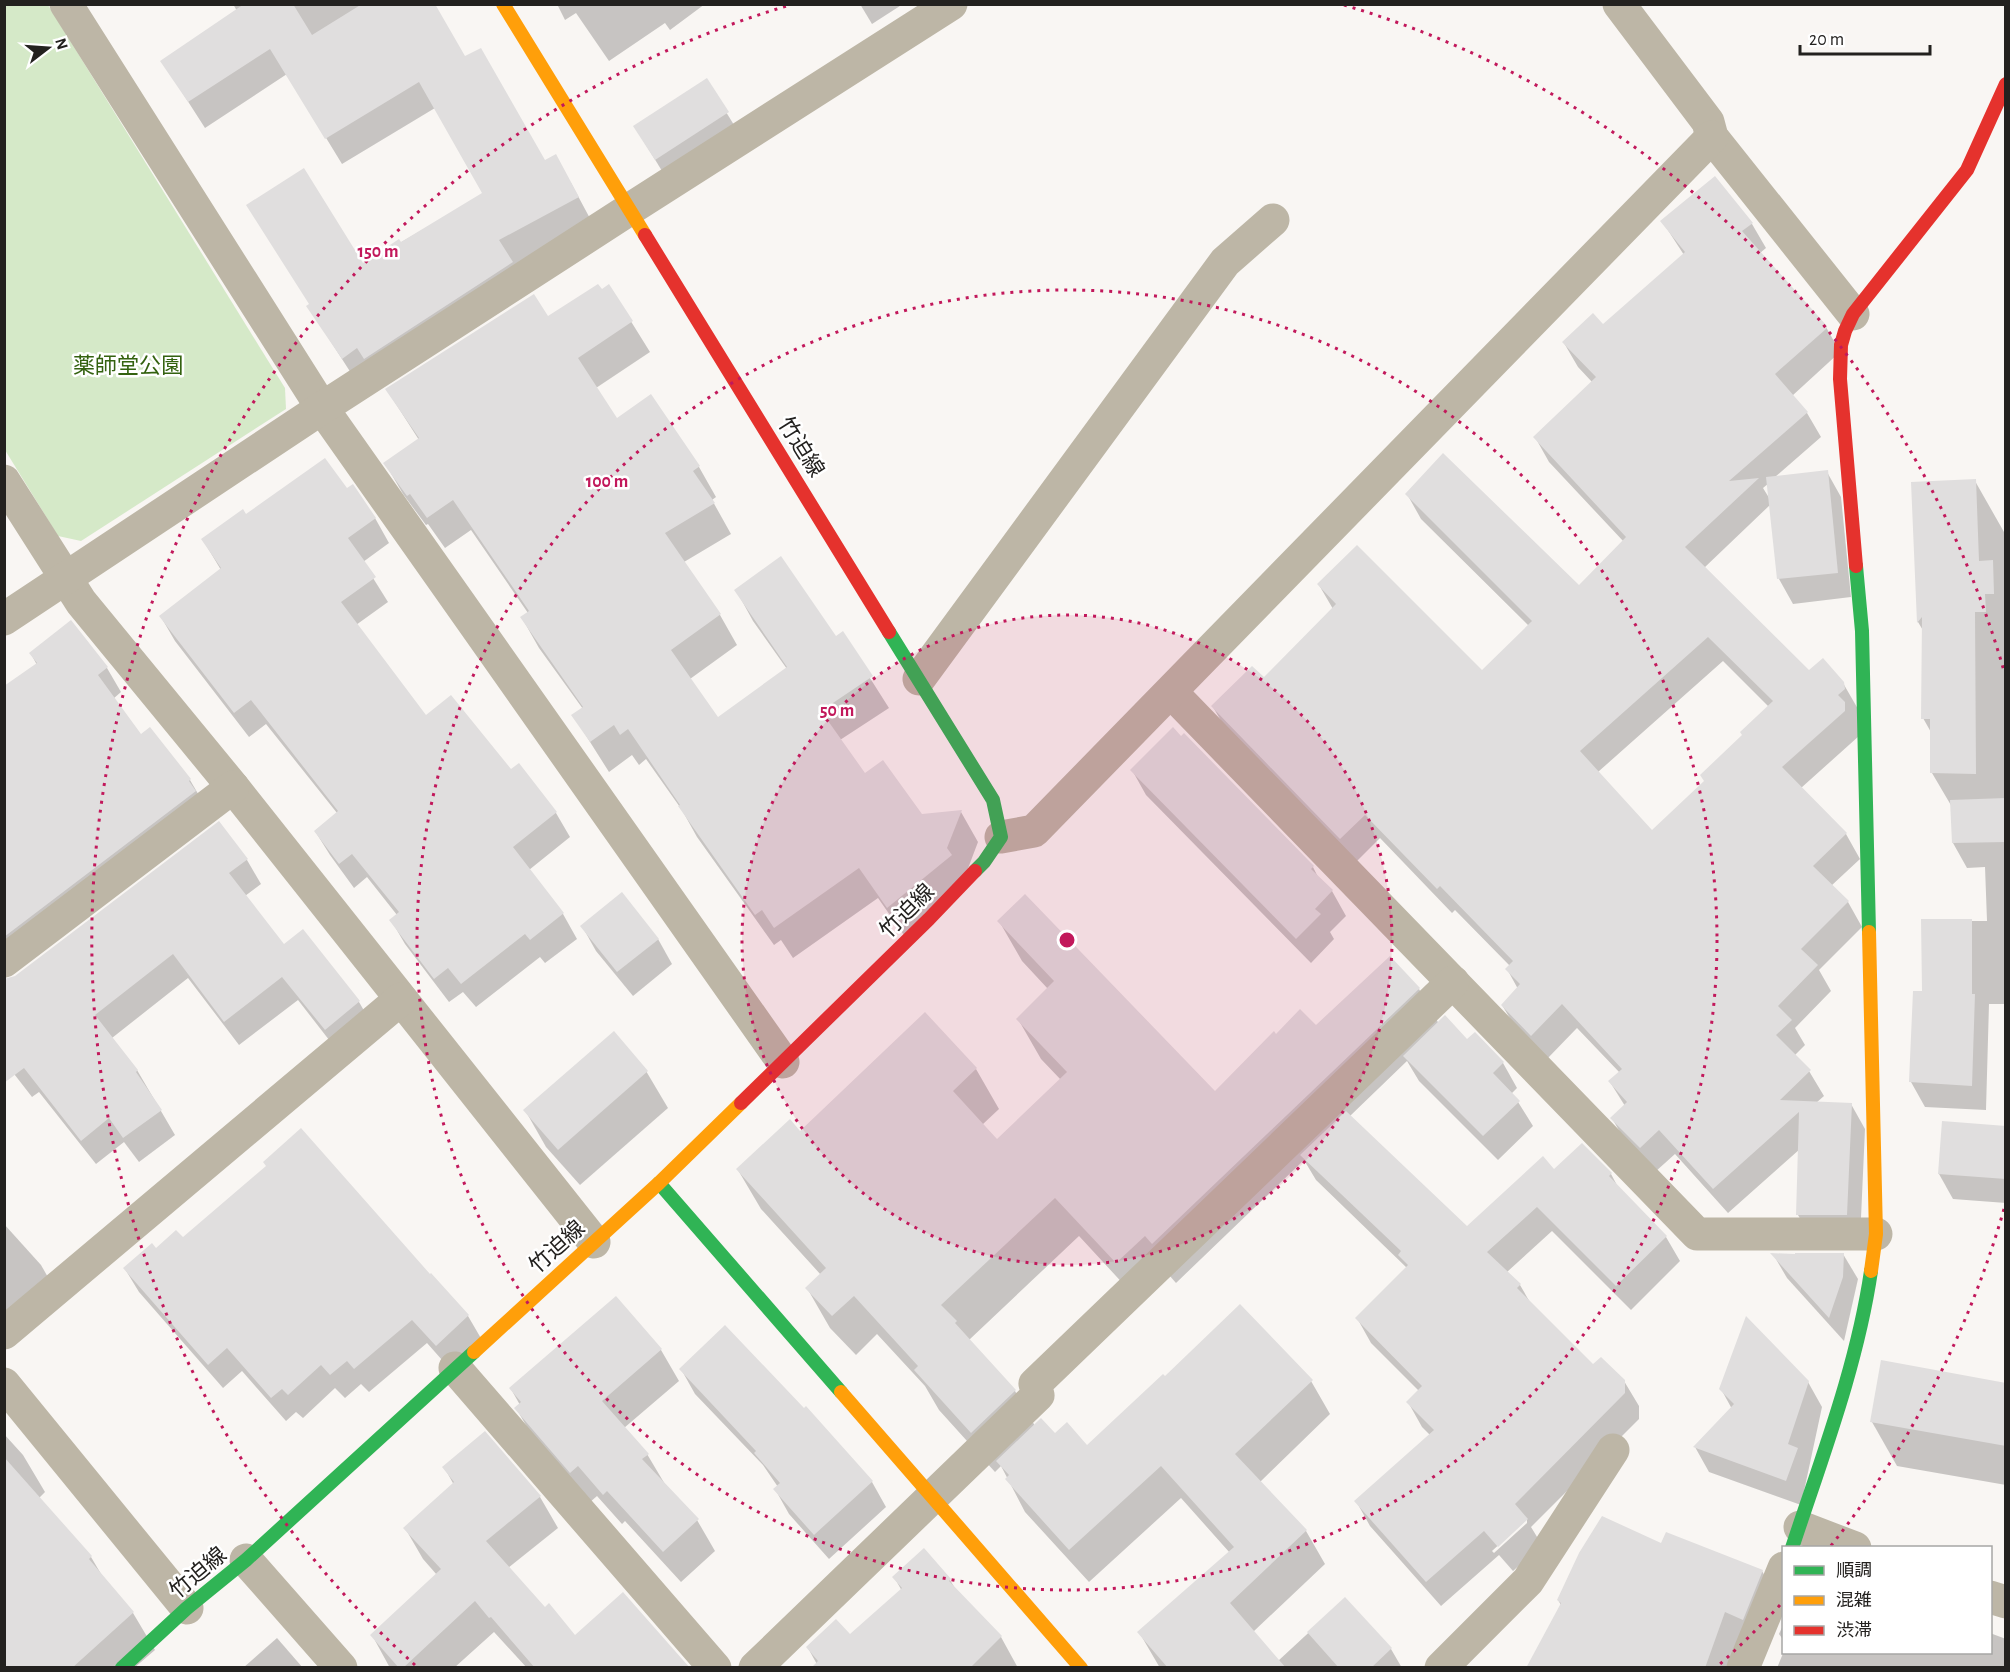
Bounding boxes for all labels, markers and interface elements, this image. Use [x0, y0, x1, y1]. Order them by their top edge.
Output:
north arrow [18, 18, 78, 78]
scale bar [1800, 18, 1930, 56]
text: 20 m [1809, 31, 1844, 49]
text: N [52, 36, 71, 52]
text: 150 m [358, 243, 398, 261]
park label: 薬師堂公園 [73, 354, 183, 377]
street label: 竹迫線 [774, 413, 829, 481]
text: 100 m [586, 473, 628, 491]
text: 50 m [820, 702, 854, 720]
street label: 竹迫線 [875, 879, 938, 942]
centre of rings [1057, 930, 1077, 950]
street label: 竹迫線 [524, 1216, 589, 1277]
street label: 竹迫線 [165, 1543, 230, 1603]
legend [1782, 1546, 1992, 1654]
text: 順調 [1836, 1562, 1872, 1580]
text: 混雑 [1836, 1590, 1872, 1610]
text: 渋滞 [1836, 1621, 1872, 1640]

